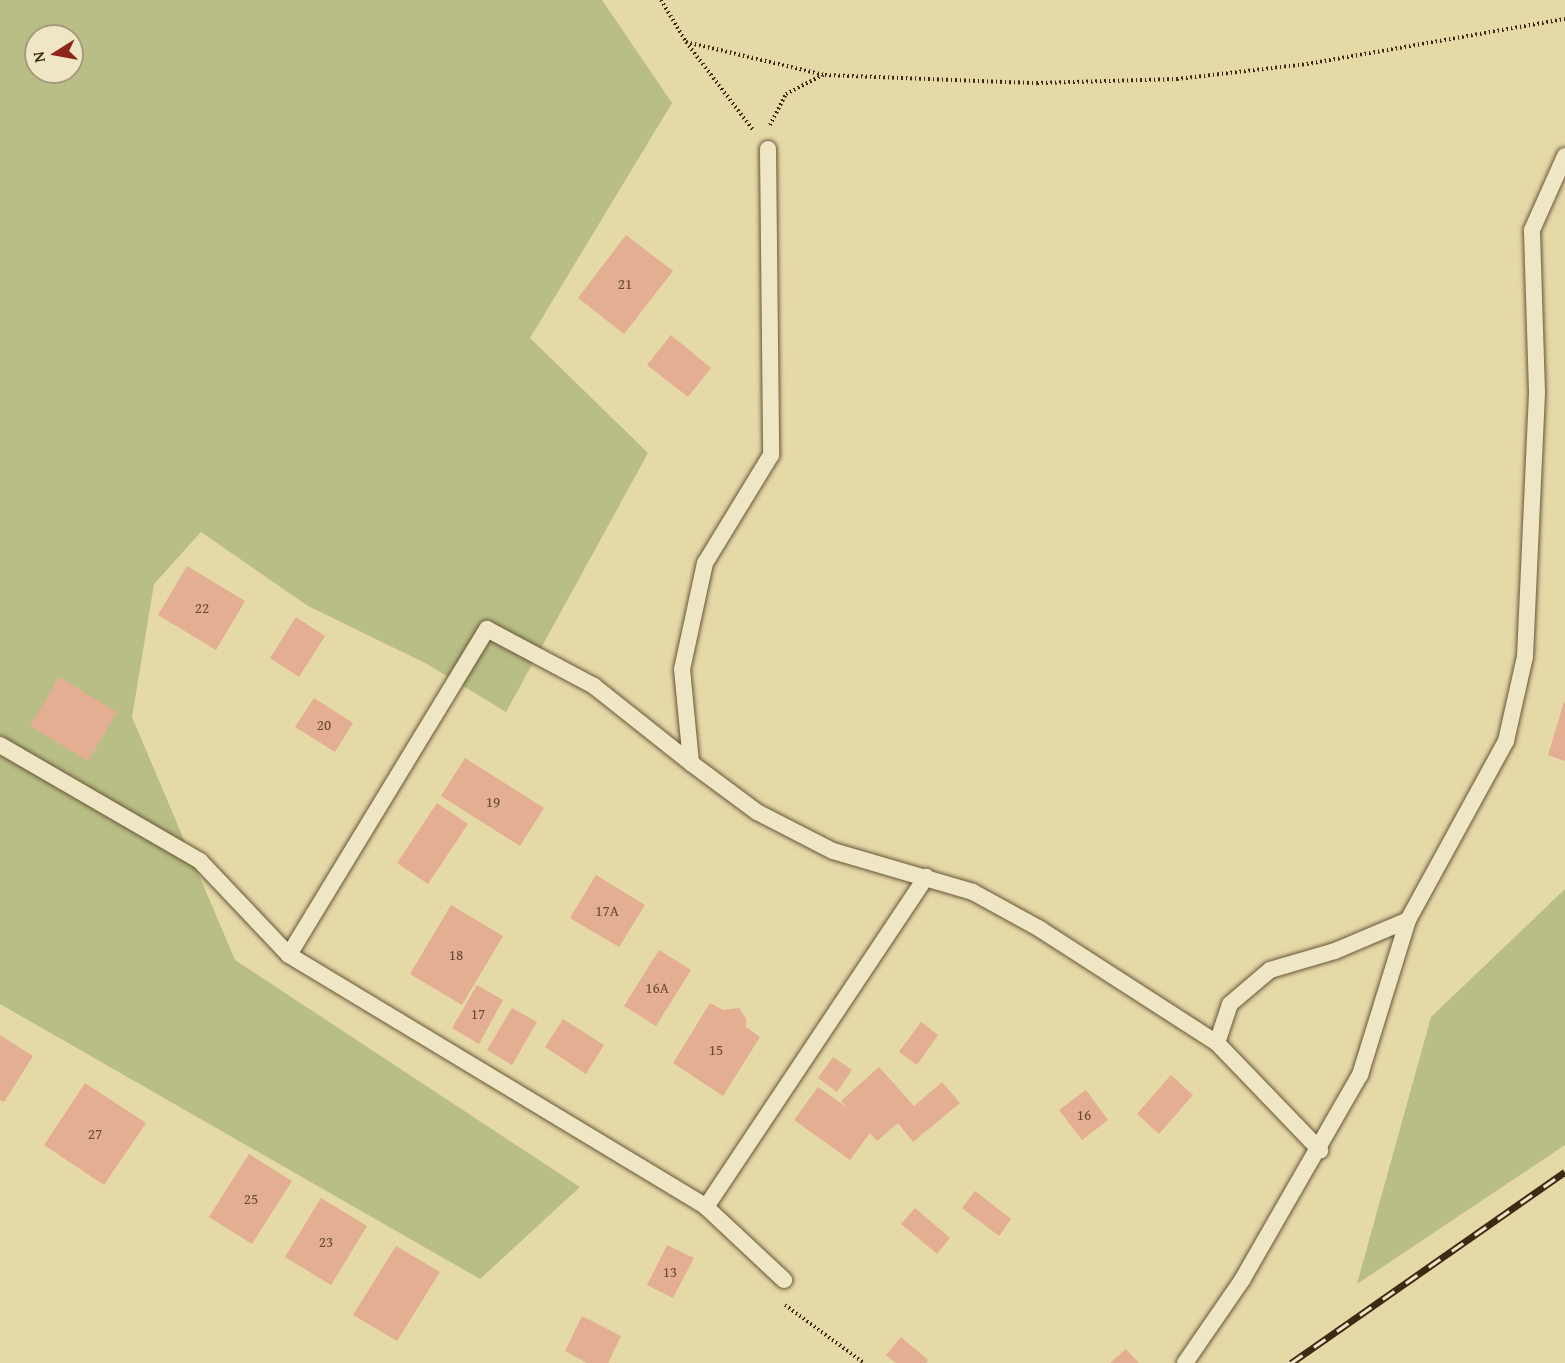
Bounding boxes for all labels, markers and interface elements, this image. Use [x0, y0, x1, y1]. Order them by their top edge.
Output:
north arrow [24, 24, 84, 84]
text: N [25, 50, 51, 65]
house number: 21 [618, 275, 632, 293]
house number: 22 [195, 599, 209, 617]
house number: 20 [317, 716, 331, 734]
house number: 19 [486, 793, 500, 811]
house number: 17A [595, 902, 619, 920]
house number: 18 [449, 946, 463, 964]
house number: 16А [645, 979, 669, 997]
house number: 17 [471, 1005, 485, 1023]
house number: 15 [709, 1041, 723, 1059]
house number: 16 [1077, 1106, 1091, 1124]
house number: 27 [88, 1125, 102, 1143]
house number: 25 [244, 1190, 258, 1208]
house number: 23 [319, 1233, 333, 1251]
house number: 13 [663, 1263, 677, 1281]

